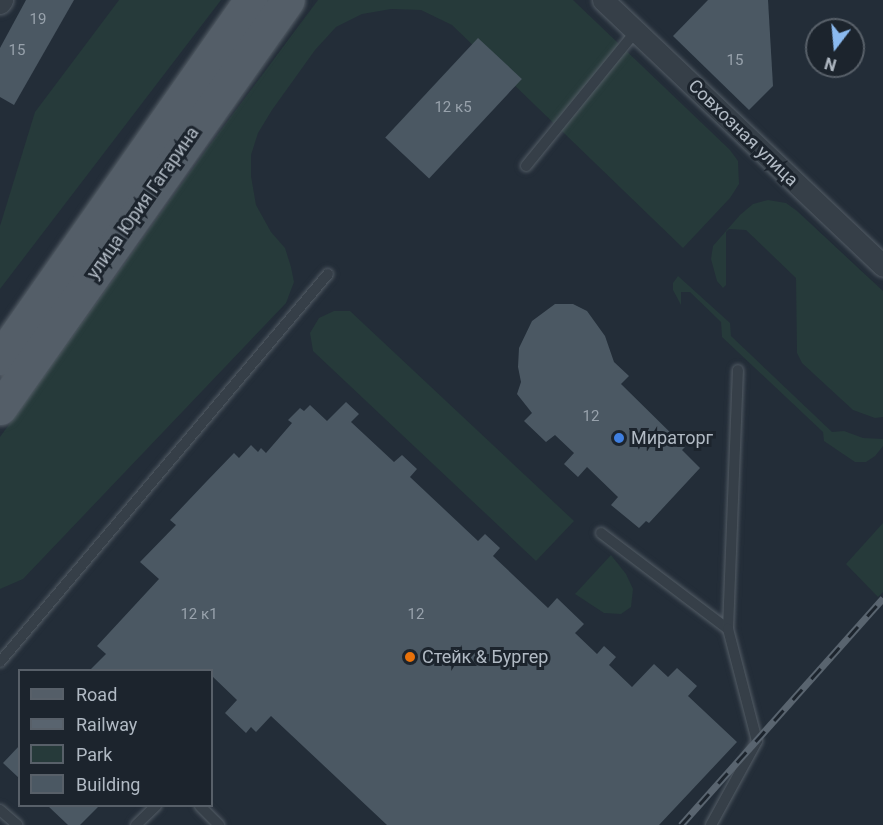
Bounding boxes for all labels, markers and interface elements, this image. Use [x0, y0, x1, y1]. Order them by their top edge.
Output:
house number: 19 [30, 11, 46, 29]
north arrow [805, 18, 865, 78]
house number: 15 [9, 42, 25, 60]
house number: 15 [727, 52, 743, 70]
text: N [822, 53, 839, 75]
street label: Совхозная улица [684, 75, 802, 191]
house number: 12 к5 [434, 99, 472, 117]
street label: улица Юрия Гагарина [82, 123, 204, 283]
house number: 12 [583, 408, 599, 426]
place label: Мираторг [631, 427, 713, 449]
marker: Мираторг [612, 431, 626, 445]
house number: 12 к1 [180, 606, 218, 624]
house number: 12 [408, 606, 424, 624]
place label: Стейк & Бургер [422, 646, 548, 668]
marker: Стейк & Бургер [403, 650, 417, 664]
legend [18, 669, 213, 807]
text: Road [76, 684, 117, 705]
text: Railway [76, 714, 137, 735]
text: Park [76, 744, 112, 765]
text: Building [76, 774, 140, 795]

